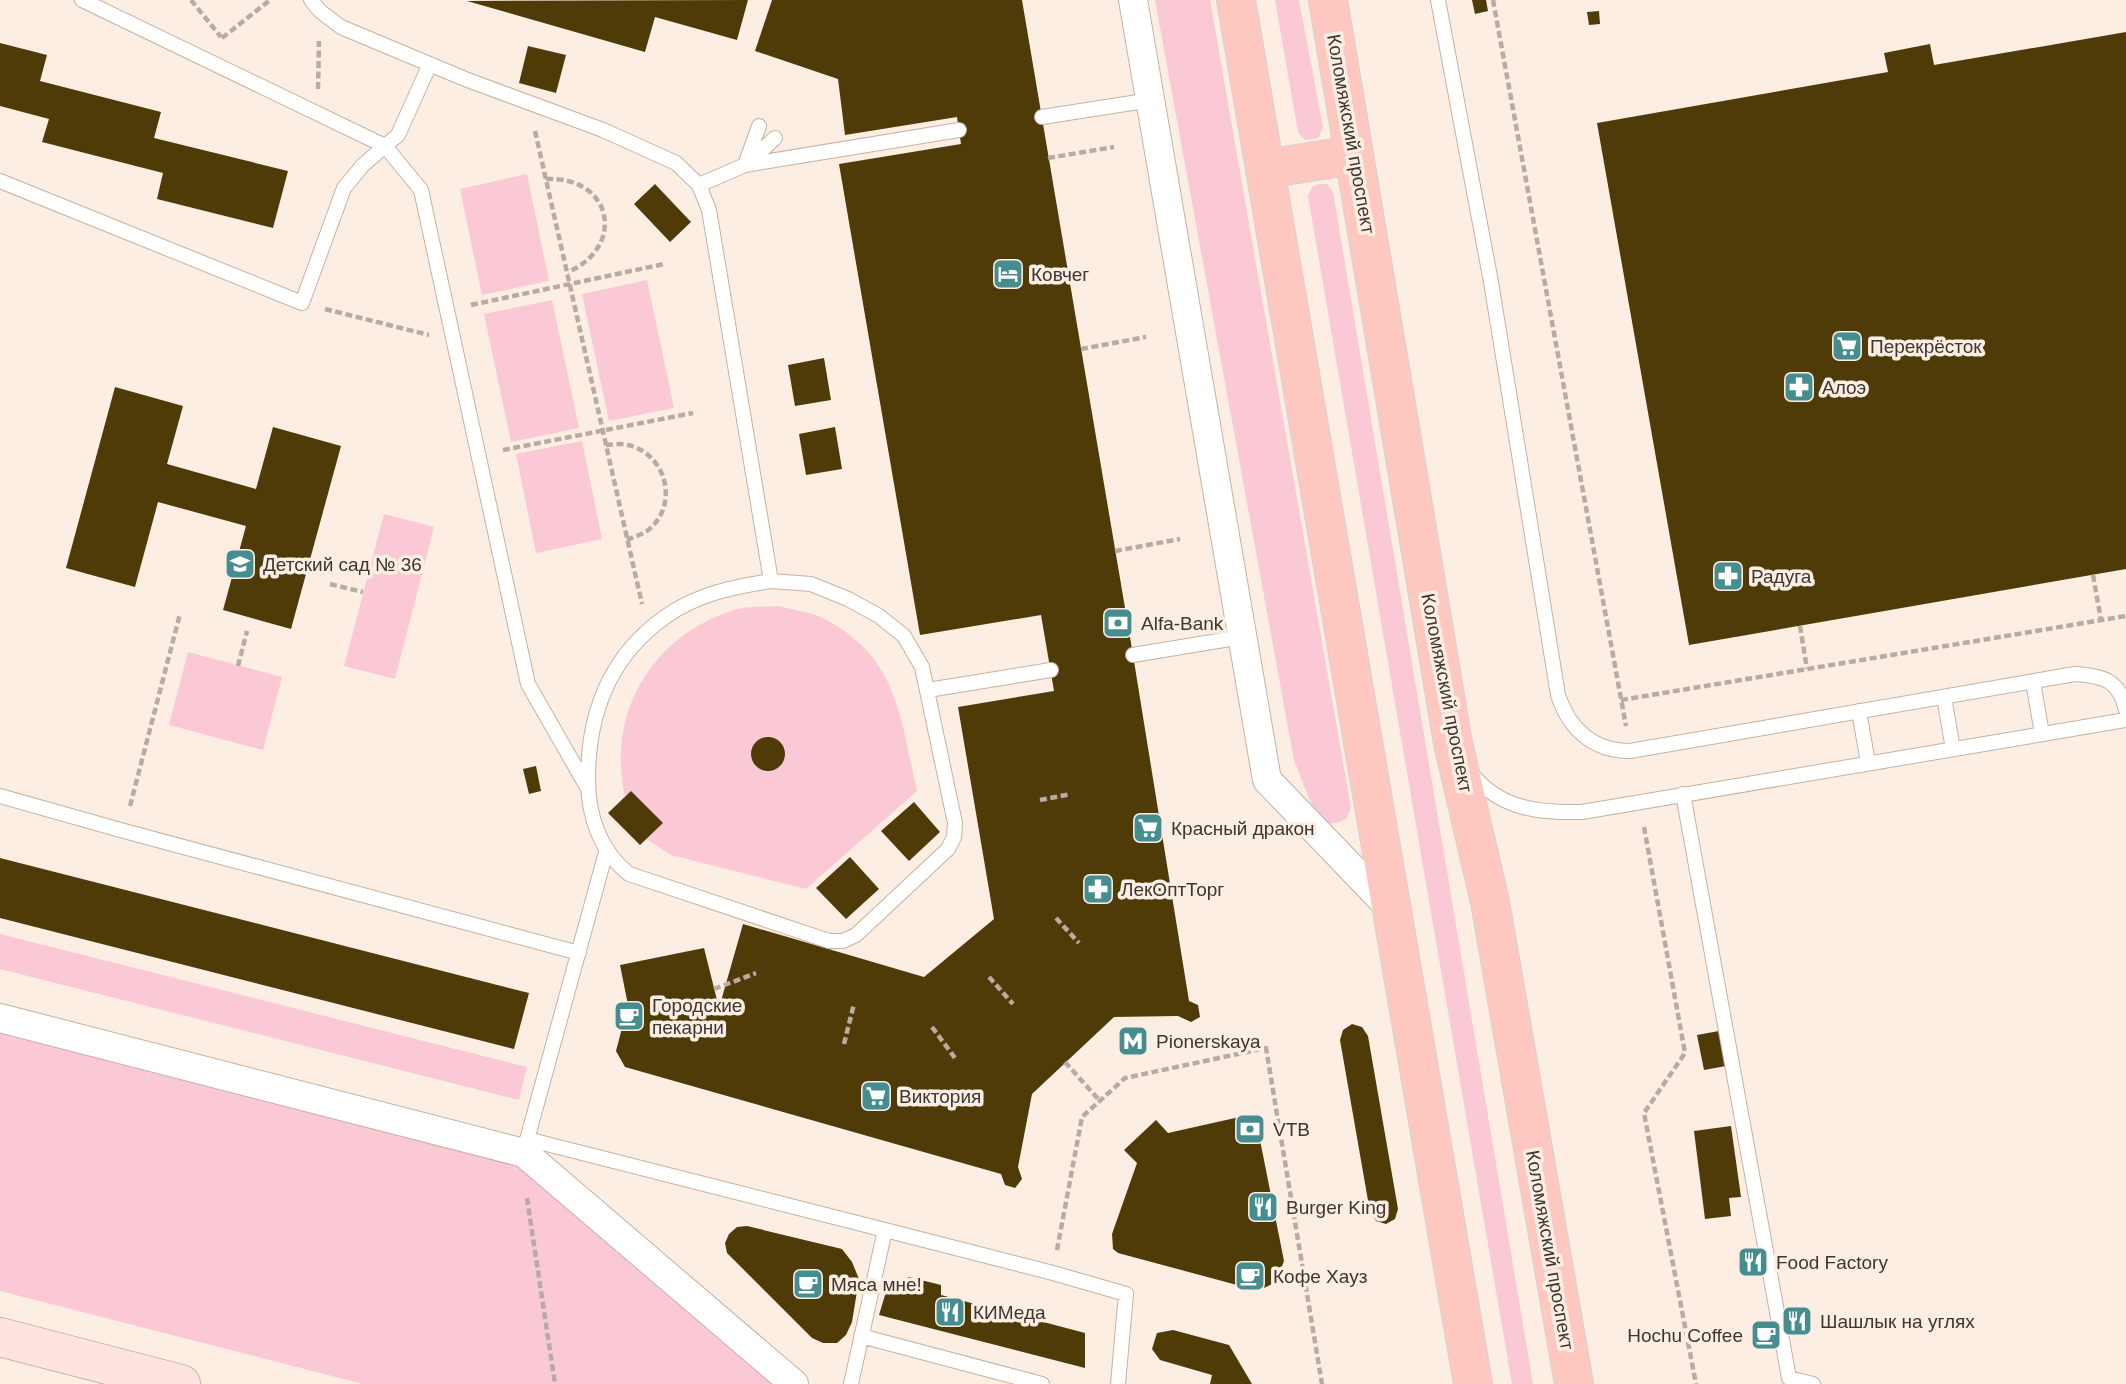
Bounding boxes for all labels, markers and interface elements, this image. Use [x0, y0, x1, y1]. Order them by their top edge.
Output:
street label: Коломяжский проспект [1323, 32, 1379, 236]
hotel icon: Ковчег [991, 257, 1025, 291]
place label: Ковчег [1031, 264, 1089, 285]
supermarket icon: Перекрёсток [1830, 329, 1864, 363]
place label: Перекрёсток [1870, 336, 1982, 357]
pharmacy icon: Алоэ [1782, 370, 1816, 404]
place label: Алоэ [1822, 377, 1866, 398]
school or university icon: Детский сад № 36 [223, 547, 257, 581]
place label: Детский сад № 36 [263, 554, 422, 575]
pharmacy icon: Радуга [1711, 559, 1745, 593]
place label: Радуга [1751, 566, 1812, 587]
street label: Коломяжский проспект [1417, 592, 1477, 795]
bank icon: Alfa-Bank [1101, 606, 1135, 640]
place label: Alfa-Bank [1141, 613, 1224, 634]
supermarket icon: Красный дракон [1131, 811, 1165, 845]
place label: Красный дракон [1171, 818, 1315, 839]
pharmacy icon: ЛекОптТорг [1081, 872, 1115, 906]
place label: ЛекОптТорг [1121, 879, 1224, 900]
place label: Городские пекарни [652, 995, 742, 1038]
cafe icon: Городские пекарни [612, 999, 646, 1033]
metro station icon: Pionerskaya [1116, 1024, 1150, 1058]
place label: Pionerskaya [1156, 1031, 1261, 1052]
supermarket icon: Виктория [859, 1079, 893, 1113]
place label: Виктория [899, 1086, 981, 1107]
bank icon: VTB [1233, 1112, 1267, 1146]
place label: VTB [1273, 1119, 1310, 1140]
street label: Коломяжский проспект [1522, 1148, 1578, 1352]
restaurant icon: Burger King [1246, 1190, 1280, 1224]
place label: Burger King [1286, 1197, 1386, 1218]
restaurant icon: Food Factory [1736, 1245, 1770, 1279]
place label: Food Factory [1776, 1252, 1888, 1273]
cafe icon: Кофе Хауз [1233, 1259, 1267, 1293]
place label: Кофе Хауз [1273, 1266, 1367, 1287]
cafe icon: Мяса мне! [791, 1267, 825, 1301]
place label: Мяса мне! [831, 1274, 922, 1295]
restaurant icon: КИМеда [933, 1295, 967, 1329]
place label: КИМеда [973, 1302, 1046, 1323]
restaurant icon: Шашлык на углях [1780, 1304, 1814, 1338]
place label: Шашлык на углях [1820, 1311, 1975, 1332]
cafe icon: Hochu Coffee [1749, 1318, 1783, 1352]
place label: Hochu Coffee [1627, 1325, 1743, 1346]

